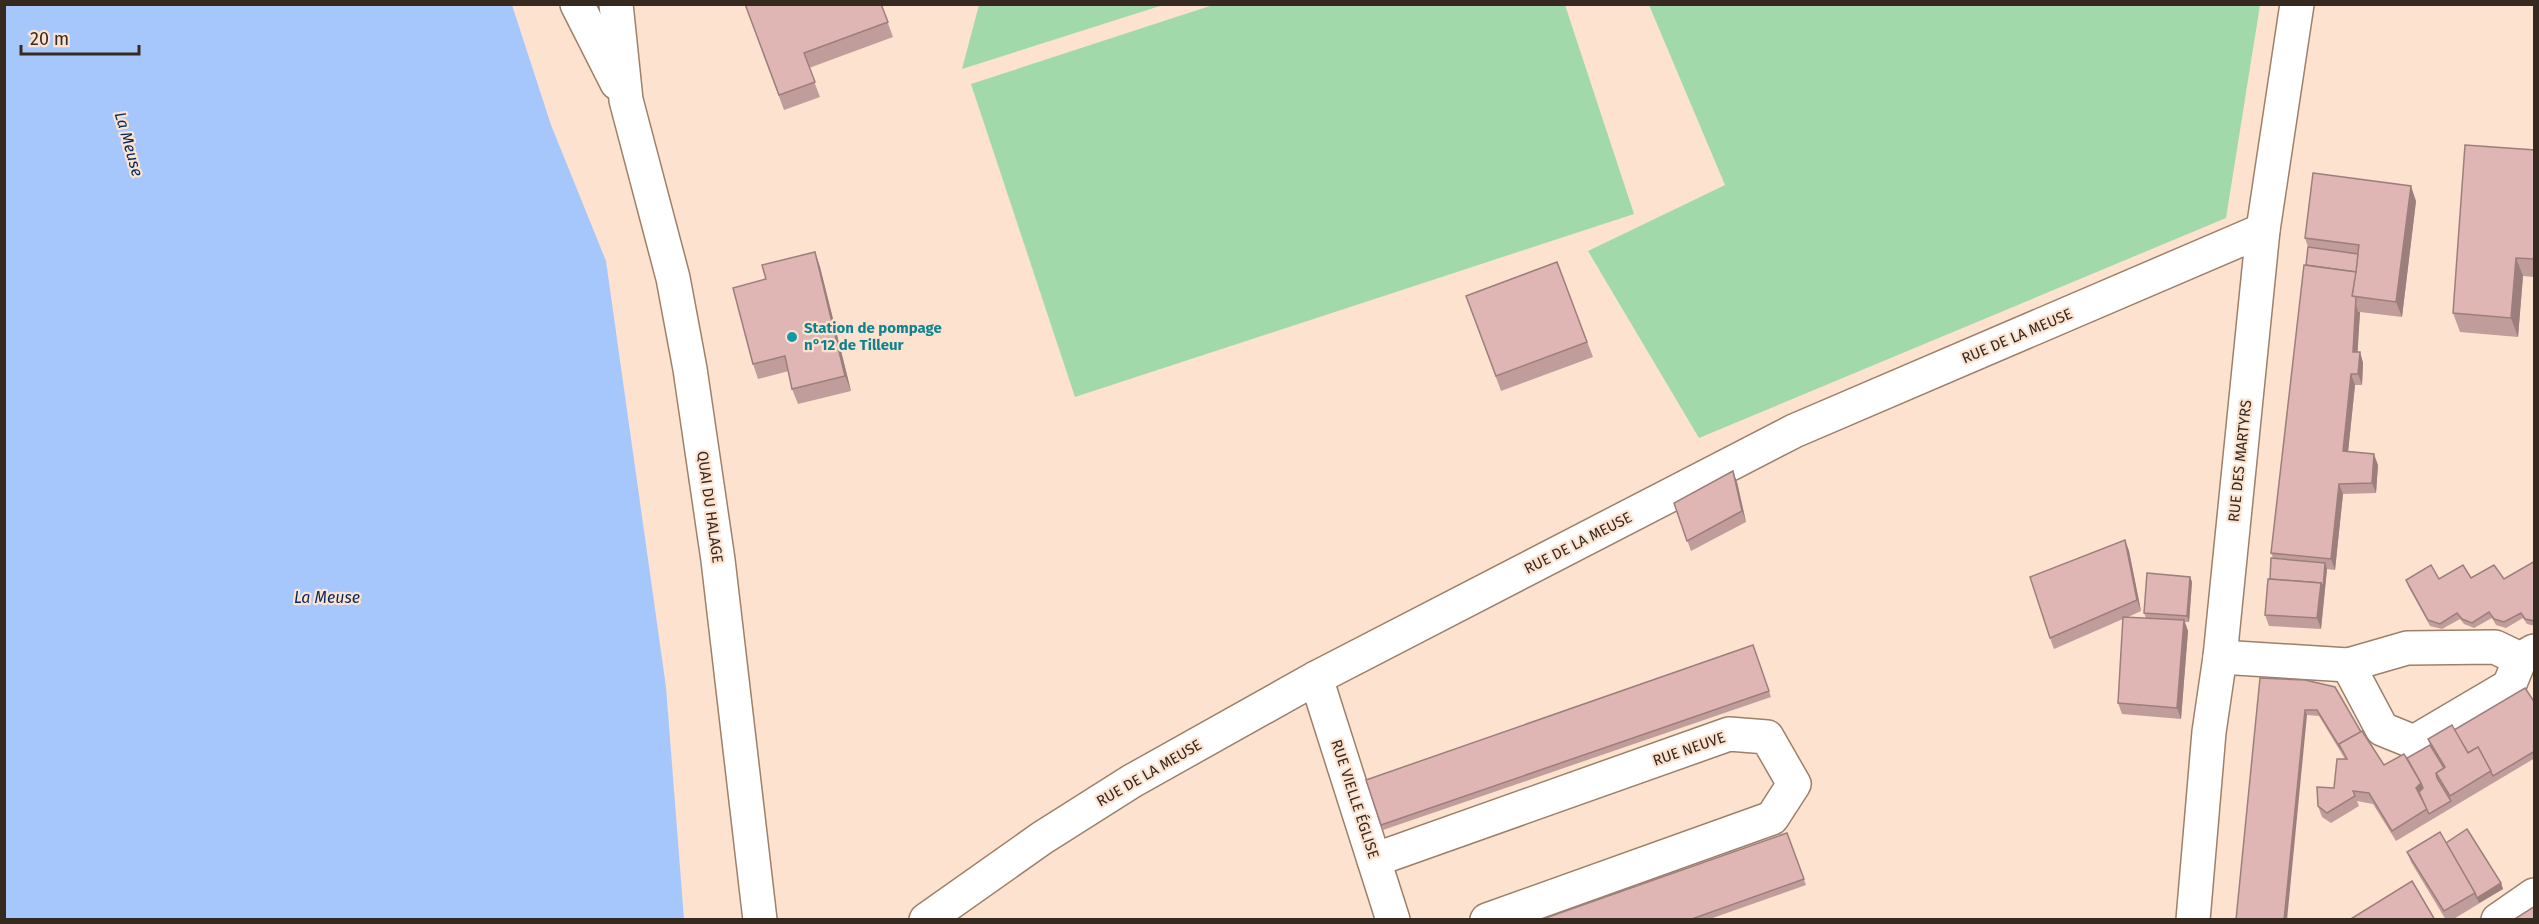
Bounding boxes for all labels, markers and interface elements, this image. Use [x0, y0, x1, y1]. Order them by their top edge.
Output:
scale bar [21, 18, 140, 56]
text: 20 m [30, 28, 69, 50]
water label: La Meuse [111, 110, 147, 178]
street label: RUE DE LA MEUSE [1959, 305, 2075, 367]
place label: Station de pompage n°12 de Tilleur [804, 319, 942, 354]
marker: Station de pompage n°12 de Tilleur [785, 330, 799, 344]
street label: RUE DES MARTYRS [2225, 399, 2255, 523]
street label: QUAI DU HALAGE [693, 450, 727, 564]
street label: RUE DE LA MEUSE [1521, 508, 1635, 578]
water label: La Meuse [294, 588, 360, 607]
street label: RUE NEUVE [1650, 728, 1728, 770]
street label: RUE DE LA MEUSE [1093, 736, 1205, 810]
street label: RUE VIELLE ÉGLISE [1327, 737, 1383, 861]

